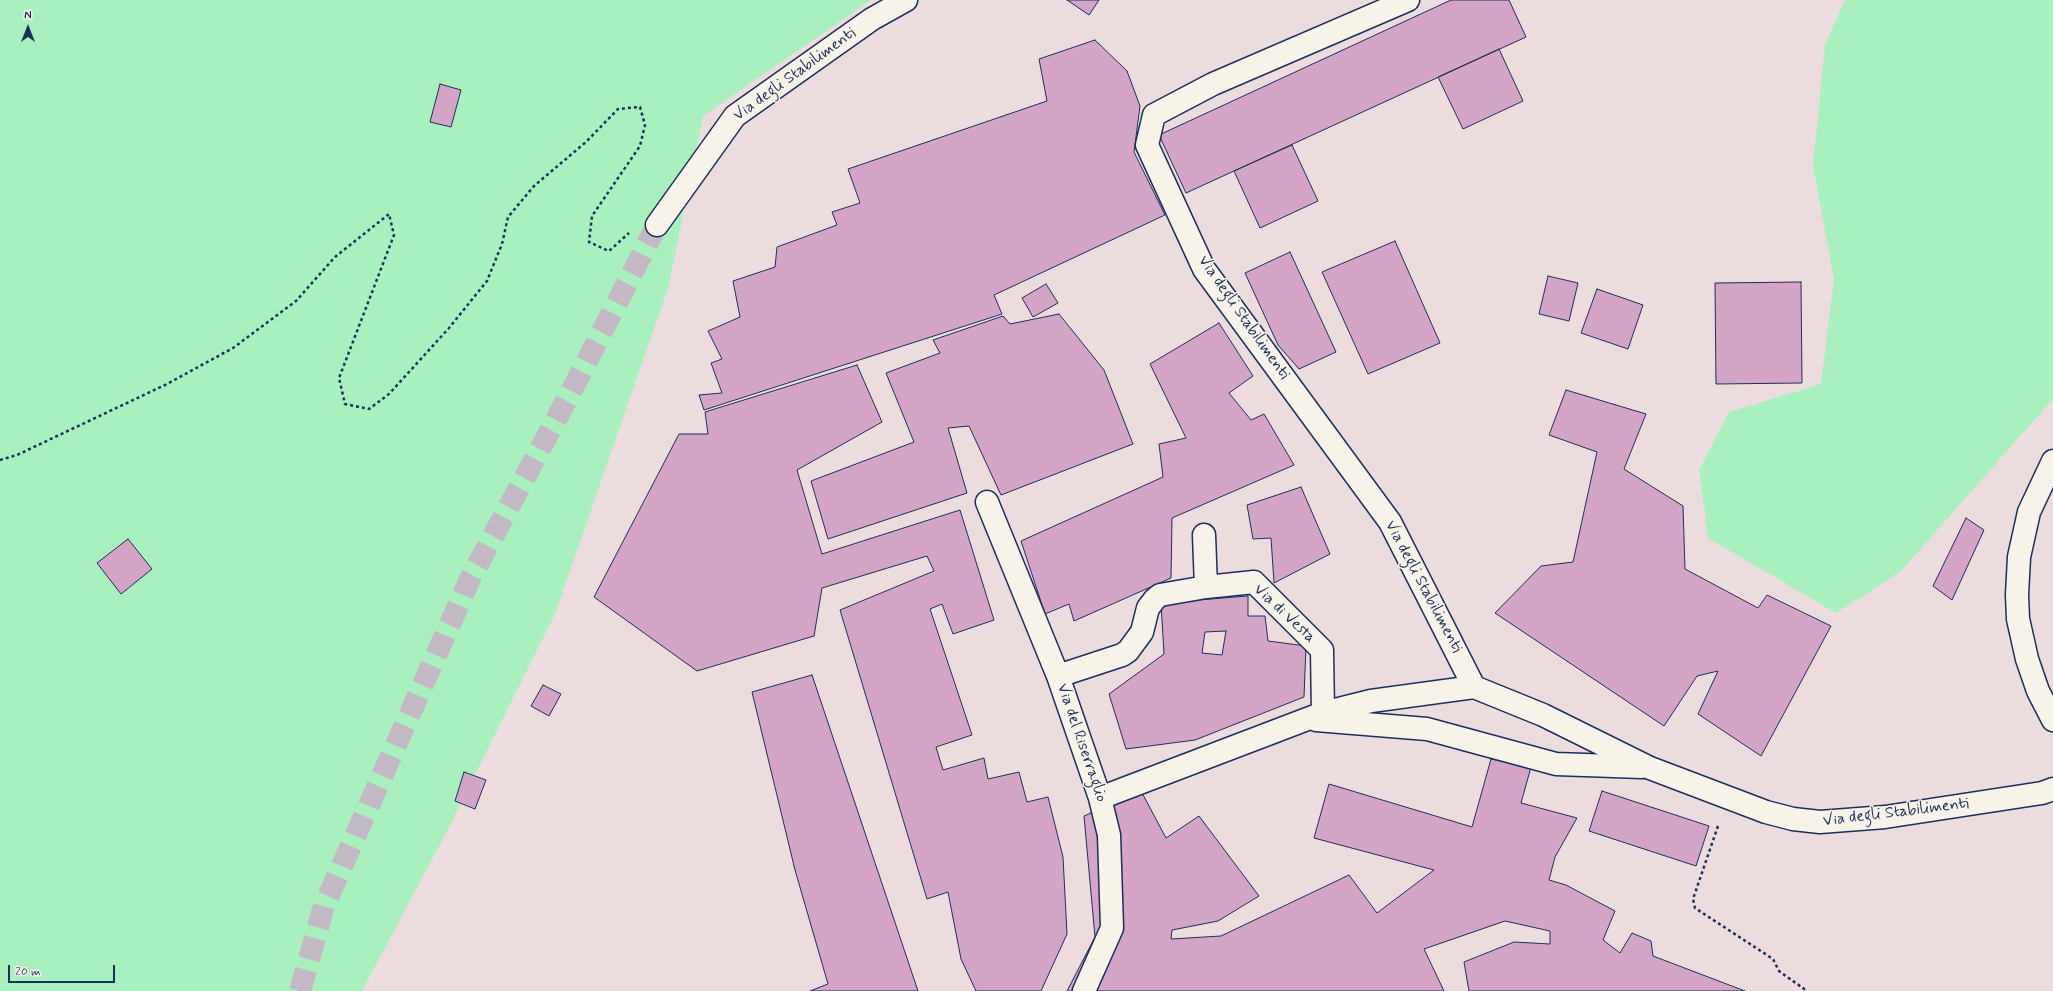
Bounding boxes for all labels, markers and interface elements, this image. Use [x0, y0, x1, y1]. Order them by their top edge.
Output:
north arrow [8, 8, 48, 48]
text: N [24, 9, 32, 23]
street label: Via degli Stabilimenti [730, 24, 860, 126]
street label: Via degli Stabilimenti [1193, 252, 1293, 384]
street label: Via degli Stabilimenti [1380, 518, 1466, 656]
street label: Via di Vesta [1249, 581, 1319, 647]
street label: Via del Riserraglio [1052, 681, 1110, 805]
street label: Via degli Stabilimenti [1822, 795, 1970, 831]
scale bar [10, 957, 117, 983]
text: 20 m [15, 964, 41, 980]

